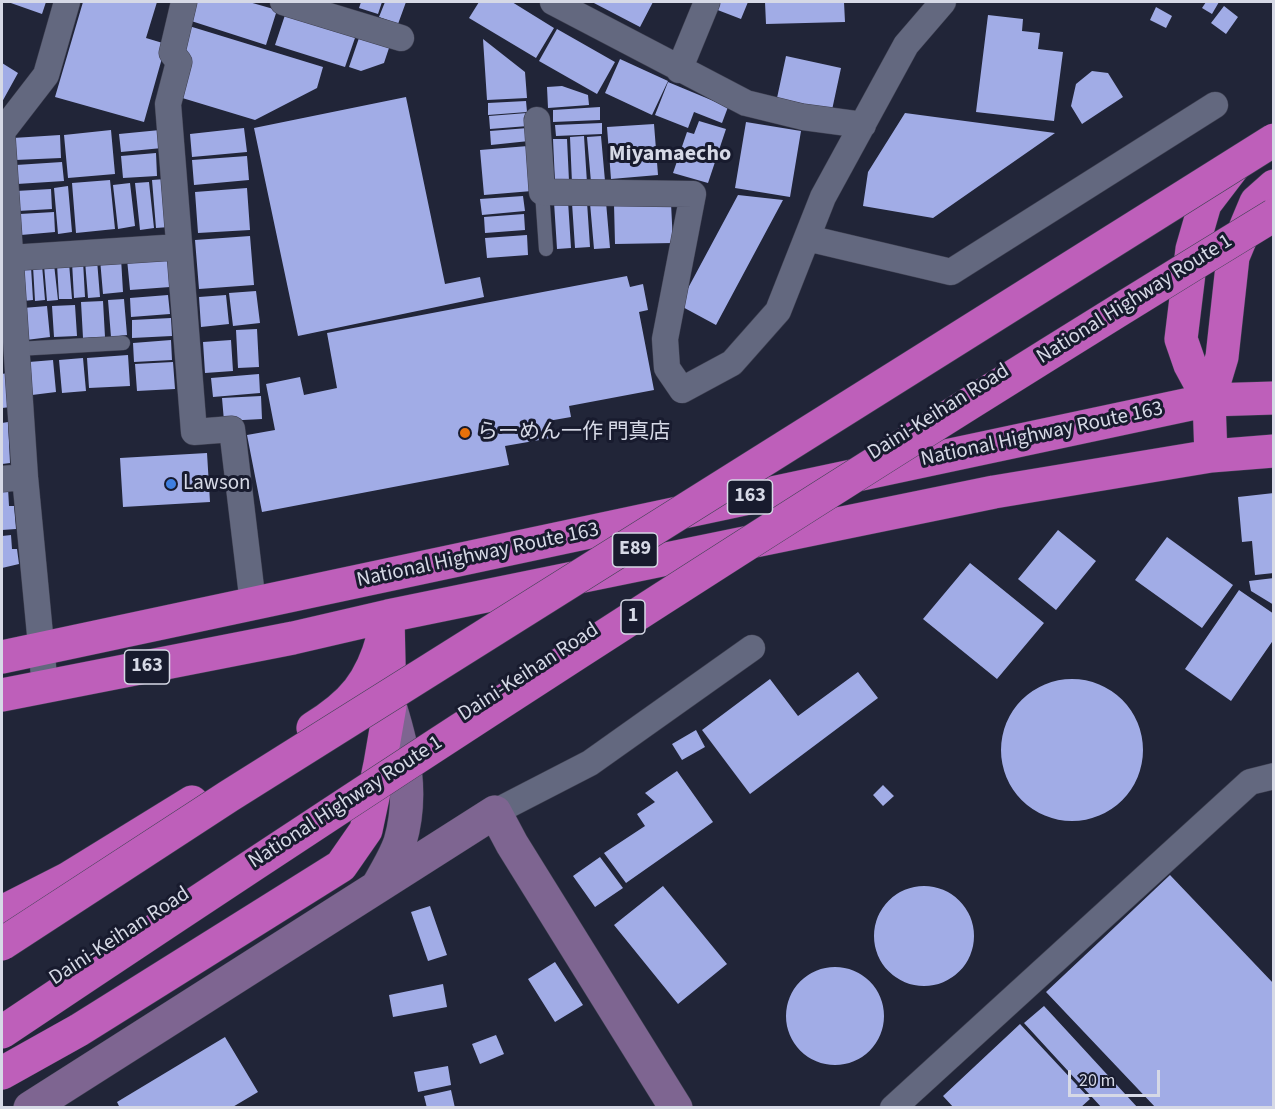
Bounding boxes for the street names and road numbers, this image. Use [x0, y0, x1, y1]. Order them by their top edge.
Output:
street label: National Highway Route 1 [1033, 229, 1237, 371]
street label: Daini-Keihan Road [864, 359, 1014, 467]
street label: National Highway Route 163 [919, 397, 1165, 473]
road number: 163 [728, 480, 772, 514]
street label: National Highway Route 163 [355, 518, 601, 594]
road number: E89 [612, 533, 658, 567]
road number: 1 [621, 600, 645, 634]
street label: Daini-Keihan Road [454, 618, 604, 728]
road number: 163 [124, 650, 170, 684]
street label: National Highway Route 1 [244, 731, 448, 875]
street label: Daini-Keihan Road [45, 882, 195, 992]

